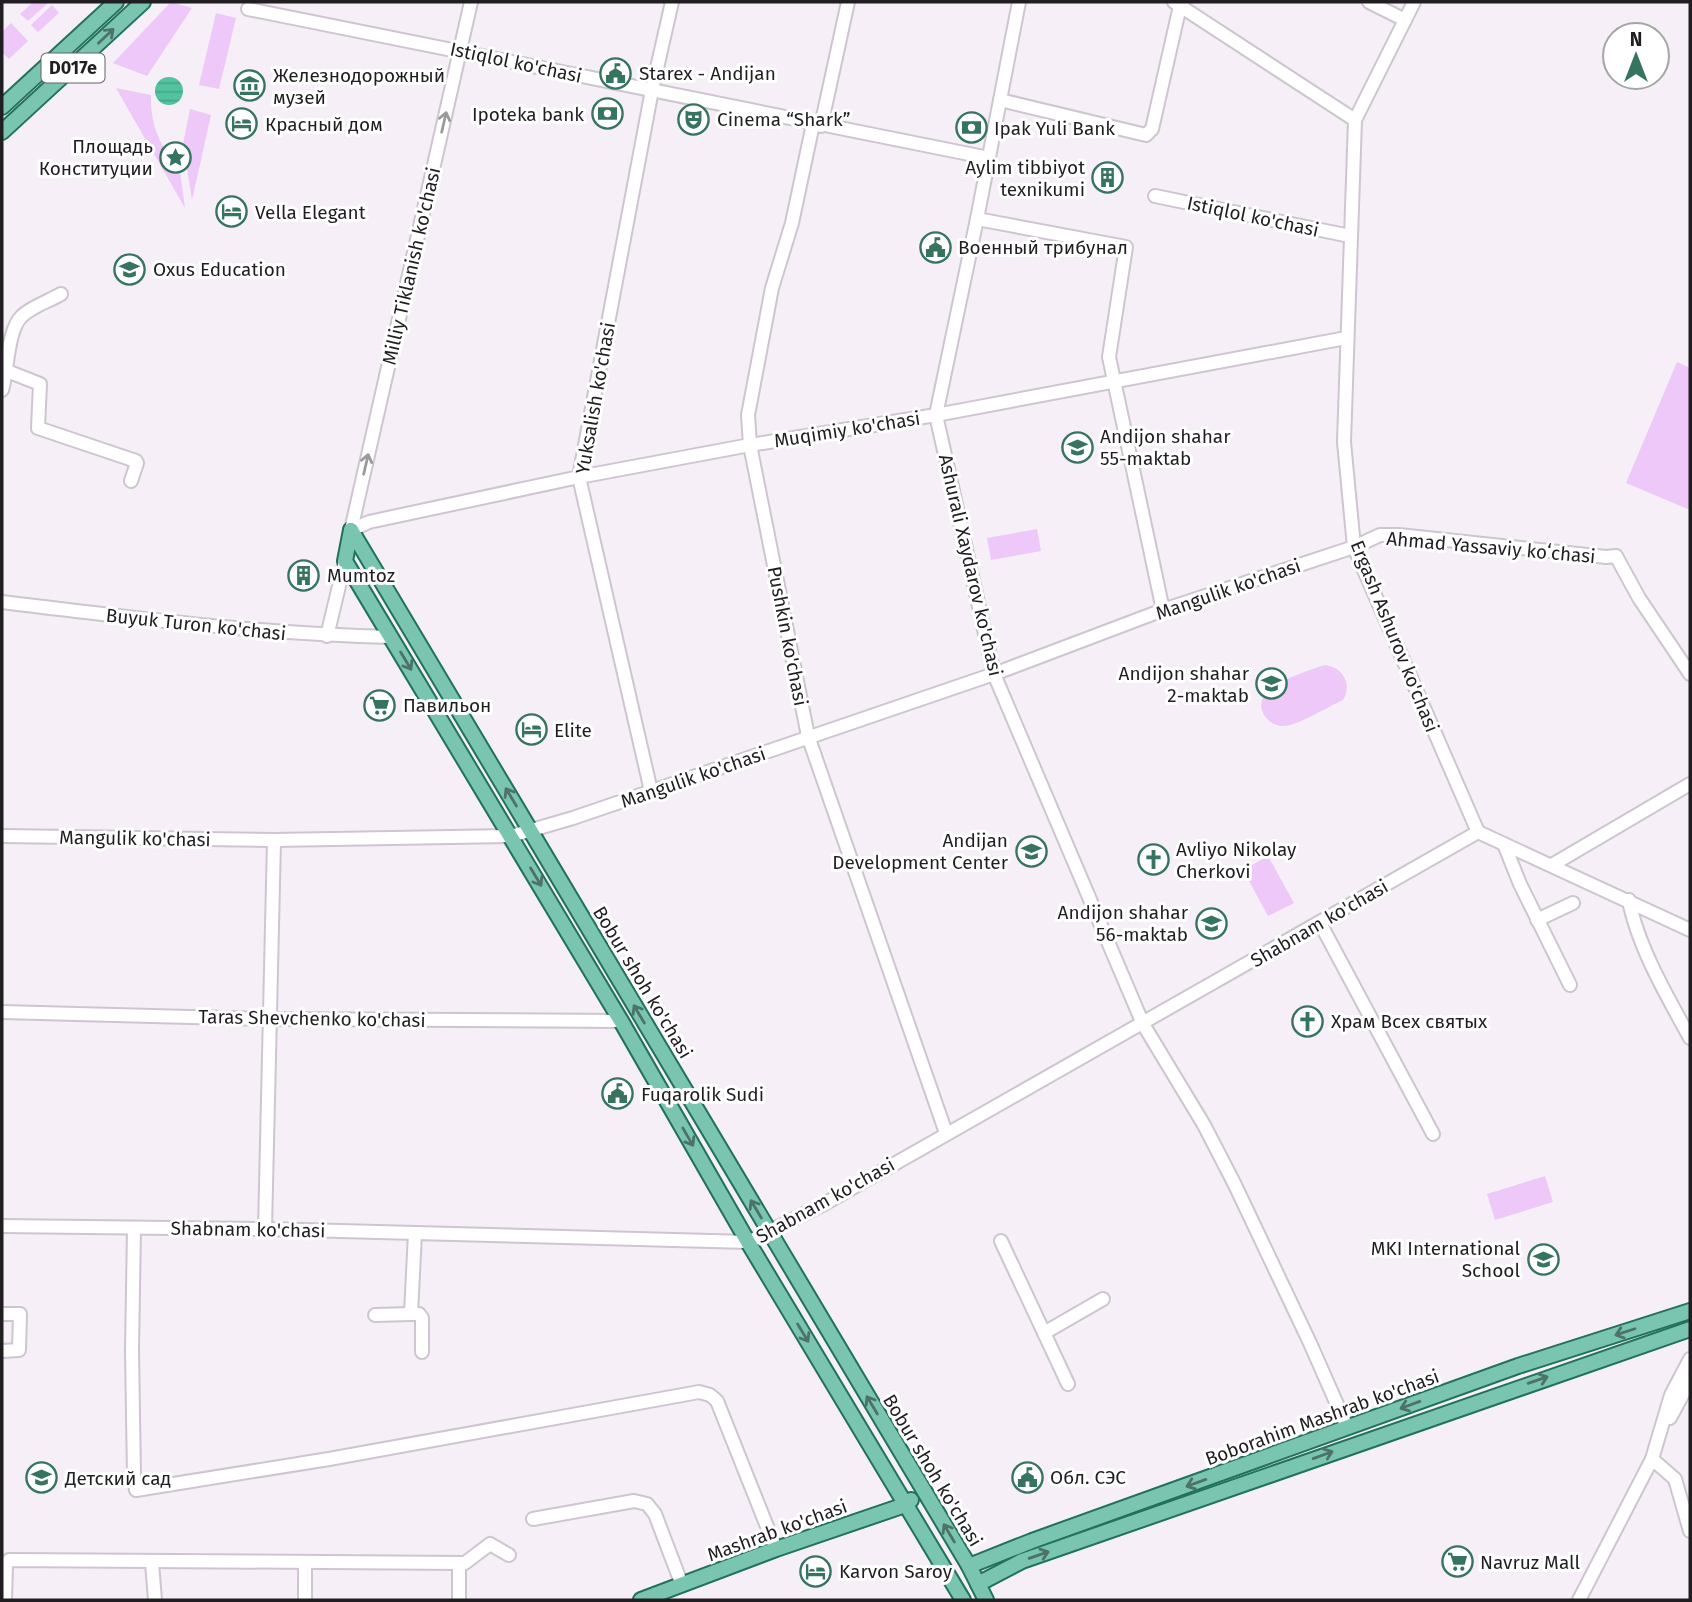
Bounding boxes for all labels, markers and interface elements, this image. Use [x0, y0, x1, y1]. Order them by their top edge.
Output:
north arrow [1601, 21, 1671, 91]
one-way arrow [97, 28, 114, 45]
text: N [1630, 28, 1642, 51]
street label: Istiqlol ko'chasi [448, 37, 584, 88]
road number: D017e [42, 54, 104, 82]
public building icon: Starex - Andijan [599, 56, 633, 90]
place label: Starex - Andijan [639, 62, 776, 85]
place label: Железнодорожный музей [273, 64, 445, 109]
museum icon: Железнодорожный музей [233, 69, 267, 103]
bank icon: Ipoteka bank [590, 97, 624, 131]
theatre icon: Cinema “Shark” [677, 102, 711, 136]
place label: Ipoteka bank [472, 103, 584, 126]
hotel icon: Красный дом [225, 107, 259, 141]
place label: Cinema “Shark” [717, 108, 850, 131]
one-way arrow [437, 111, 451, 134]
bank icon: Ipak Yuli Bank [954, 111, 988, 145]
place label: Красный дом [265, 113, 383, 136]
place label: Ipak Yuli Bank [994, 117, 1115, 140]
place label: Площадь Конституции [39, 135, 153, 180]
place icon: Площадь Конституции [159, 140, 193, 174]
place label: Aylim tibbiyot texnikumi [965, 156, 1085, 201]
building icon: Aylim tibbiyot texnikumi [1091, 161, 1125, 195]
street label: Milliy Tiklanish ko'chasi [378, 165, 445, 367]
street label: Istiqlol ko'chasi [1185, 191, 1321, 242]
hotel icon: Vella Elegant [215, 195, 249, 229]
place label: Vella Elegant [255, 201, 366, 224]
public building icon: Военный трибунал [918, 230, 952, 264]
place label: Военный трибунал [958, 236, 1128, 259]
school or university icon: Oxus Education [113, 252, 147, 286]
place label: Oxus Education [153, 258, 286, 281]
street label: Yuksalish ko'chasi [571, 320, 620, 476]
street label: Muqimiy ko'chasi [772, 407, 922, 452]
place label: Andijon shahar 55-maktab [1100, 425, 1231, 470]
school or university icon: Andijon shahar 55-maktab [1060, 430, 1094, 464]
street label: Ashurali Xaydarov ko'chasi [934, 452, 1007, 678]
one-way arrow [360, 453, 373, 476]
street label: Ahmad Yassaviy koʻchasi [1385, 527, 1596, 568]
street label: Ergash Ashurov ko'chasi [1345, 537, 1444, 735]
street label: Mangulik ko'chasi [1153, 554, 1304, 625]
building icon: Mumtoz [287, 558, 321, 592]
place label: Mumtoz [327, 564, 395, 587]
street label: Pushkin ko'chasi [763, 564, 812, 708]
street label: Buyuk Turon ko'chasi [105, 604, 287, 645]
one-way arrow [399, 651, 413, 671]
place label: Andijon shahar 2-maktab [1119, 662, 1250, 707]
school or university icon: Andijon shahar 2-maktab [1255, 667, 1289, 701]
supermarket icon: Павильон [363, 688, 397, 722]
place label: Павильон [403, 694, 491, 717]
hotel icon: Elite [514, 713, 548, 747]
place label: Elite [554, 719, 592, 742]
street label: Mangulik ko'chasi [618, 742, 769, 813]
one-way arrow [504, 788, 518, 808]
street label: Mangulik ko'chasi [59, 826, 211, 851]
place label: Andijan Development Center [832, 829, 1009, 874]
school or university icon: Andijan Development Center [1014, 834, 1048, 868]
place label: Avliyo Nikolay Cherkovi [1176, 838, 1297, 883]
church icon: Avliyo Nikolay Cherkovi [1136, 843, 1170, 877]
one-way arrow [529, 867, 543, 887]
street label: Shabnam ko'chasi [1246, 875, 1392, 972]
place label: Andijon shahar 56-maktab [1058, 901, 1189, 946]
street label: Bobur shoh ko'chasi [588, 902, 697, 1063]
school or university icon: Andijon shahar 56-maktab [1194, 906, 1228, 940]
church icon: Храм Всех святых [1291, 1004, 1325, 1038]
street label: Taras Shevchenko ko'chasi [198, 1005, 426, 1032]
one-way arrow [632, 1005, 646, 1025]
place label: Храм Всех святых [1331, 1010, 1488, 1033]
public building icon: Fuqarolik Sudi [601, 1077, 635, 1111]
place label: Fuqarolik Sudi [641, 1083, 764, 1106]
one-way arrow [682, 1126, 695, 1147]
street label: Shabnam ko'chasi [752, 1153, 899, 1248]
one-way arrow [749, 1200, 763, 1220]
street label: Shabnam ko'chasi [170, 1217, 326, 1242]
place label: MKI International School [1371, 1237, 1520, 1282]
school or university icon: MKI International School [1526, 1242, 1560, 1276]
one-way arrow [796, 1323, 810, 1343]
one-way arrow [1614, 1326, 1636, 1339]
street label: Boborahim Mashrab ko'chasi [1202, 1364, 1442, 1471]
one-way arrow [1527, 1373, 1549, 1385]
street label: Bobur shoh ko'chasi [878, 1390, 987, 1551]
one-way arrow [865, 1396, 879, 1416]
one-way arrow [1399, 1400, 1421, 1412]
one-way arrow [1312, 1448, 1334, 1460]
public building icon: Обл. СЭС [1010, 1460, 1044, 1494]
school or university icon: Детский сад [25, 1461, 59, 1495]
place label: Обл. СЭС [1050, 1466, 1126, 1489]
place label: Детский сад [64, 1467, 171, 1490]
one-way arrow [1186, 1478, 1208, 1490]
street label: Mashrab ko'chasi [704, 1494, 850, 1566]
one-way arrow [941, 1524, 955, 1544]
supermarket icon: Navruz Mall [1440, 1545, 1474, 1579]
one-way arrow [1028, 1548, 1050, 1560]
place label: Navruz Mall [1480, 1551, 1581, 1574]
hotel icon: Karvon Saroy [799, 1554, 833, 1588]
place label: Karvon Saroy [839, 1560, 953, 1583]

